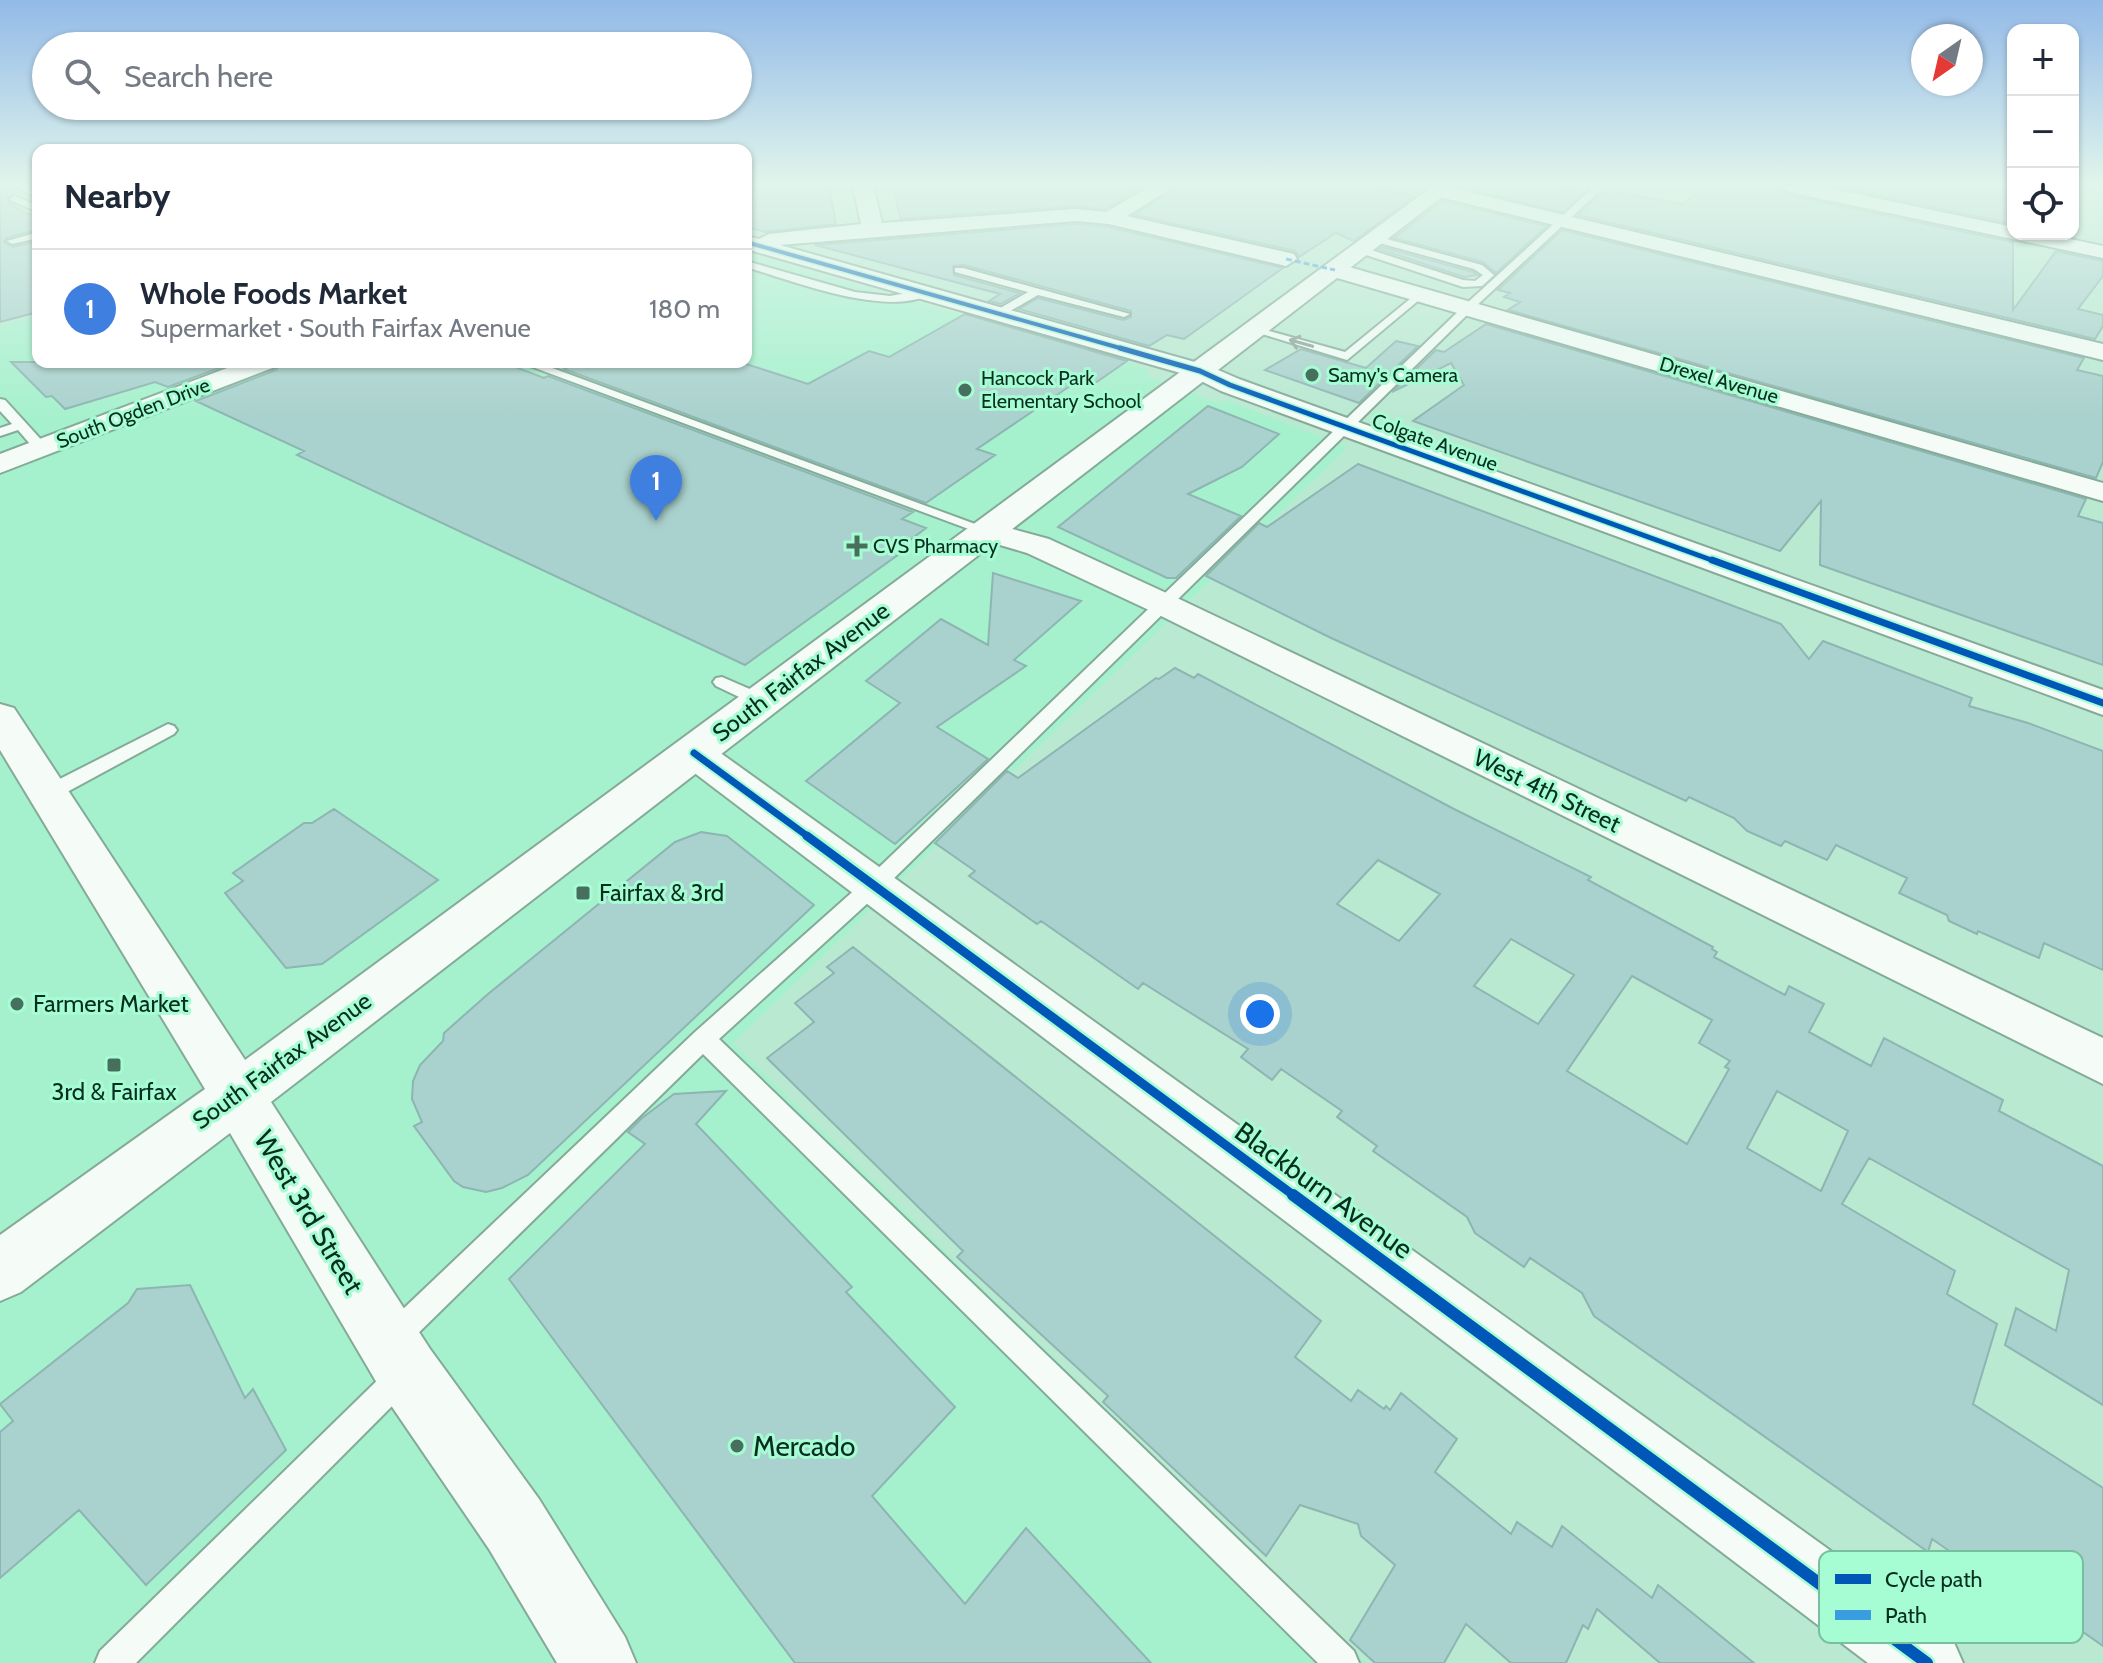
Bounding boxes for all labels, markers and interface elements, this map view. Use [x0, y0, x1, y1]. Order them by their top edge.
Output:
north arrow [1911, 24, 1983, 96]
map controls [2007, 24, 2079, 240]
button: + [2007, 24, 2079, 96]
search box [32, 32, 752, 120]
icon: search [60, 54, 104, 98]
text: Search here [124, 58, 273, 95]
button: − [2007, 96, 2079, 168]
button: locate [2007, 168, 2079, 240]
text: Nearby [64, 175, 171, 217]
text: Whole Foods Market [140, 275, 407, 312]
text: 1 [85, 293, 95, 325]
text: 180 m [649, 293, 720, 325]
text: Supermarket · South Fairfax Avenue [140, 312, 531, 344]
one-way arrow [1289, 335, 1315, 350]
street label: Drexel Avenue [1657, 352, 1781, 408]
place label: Samy's Camera [1328, 363, 1458, 387]
place label: Hancock Park Elementary School [981, 366, 1142, 413]
marker: Samy's Camera [1303, 366, 1321, 384]
street label: South Ogden Drive [53, 373, 213, 453]
marker: Hancock Park Elementary School [956, 381, 974, 399]
street label: Colgate Avenue [1369, 408, 1501, 476]
pin: 1 [630, 455, 682, 521]
place label: CVS Pharmacy [873, 534, 998, 558]
marker: CVS Pharmacy [848, 537, 866, 555]
street label: South Fairfax Avenue [707, 596, 895, 748]
street label: West 4th Street [1469, 743, 1625, 839]
place label: Fairfax & 3rd [599, 878, 724, 907]
marker: Fairfax & 3rd [574, 884, 592, 902]
street label: South Fairfax Avenue [187, 986, 377, 1135]
place label: Farmers Market [33, 989, 189, 1018]
your location [1240, 994, 1280, 1034]
marker: Farmers Market [8, 995, 26, 1013]
marker: 3rd & Fairfax [105, 1056, 123, 1074]
place label: 3rd & Fairfax [51, 1077, 177, 1106]
street label: Blackburn Avenue [1228, 1114, 1420, 1266]
street label: West 3rd Street [247, 1124, 371, 1300]
place label: Mercado [753, 1429, 855, 1463]
marker: Mercado [728, 1437, 746, 1455]
legend [1819, 1551, 2083, 1643]
text: Cycle path [1885, 1566, 1983, 1593]
text: Path [1885, 1602, 1927, 1629]

